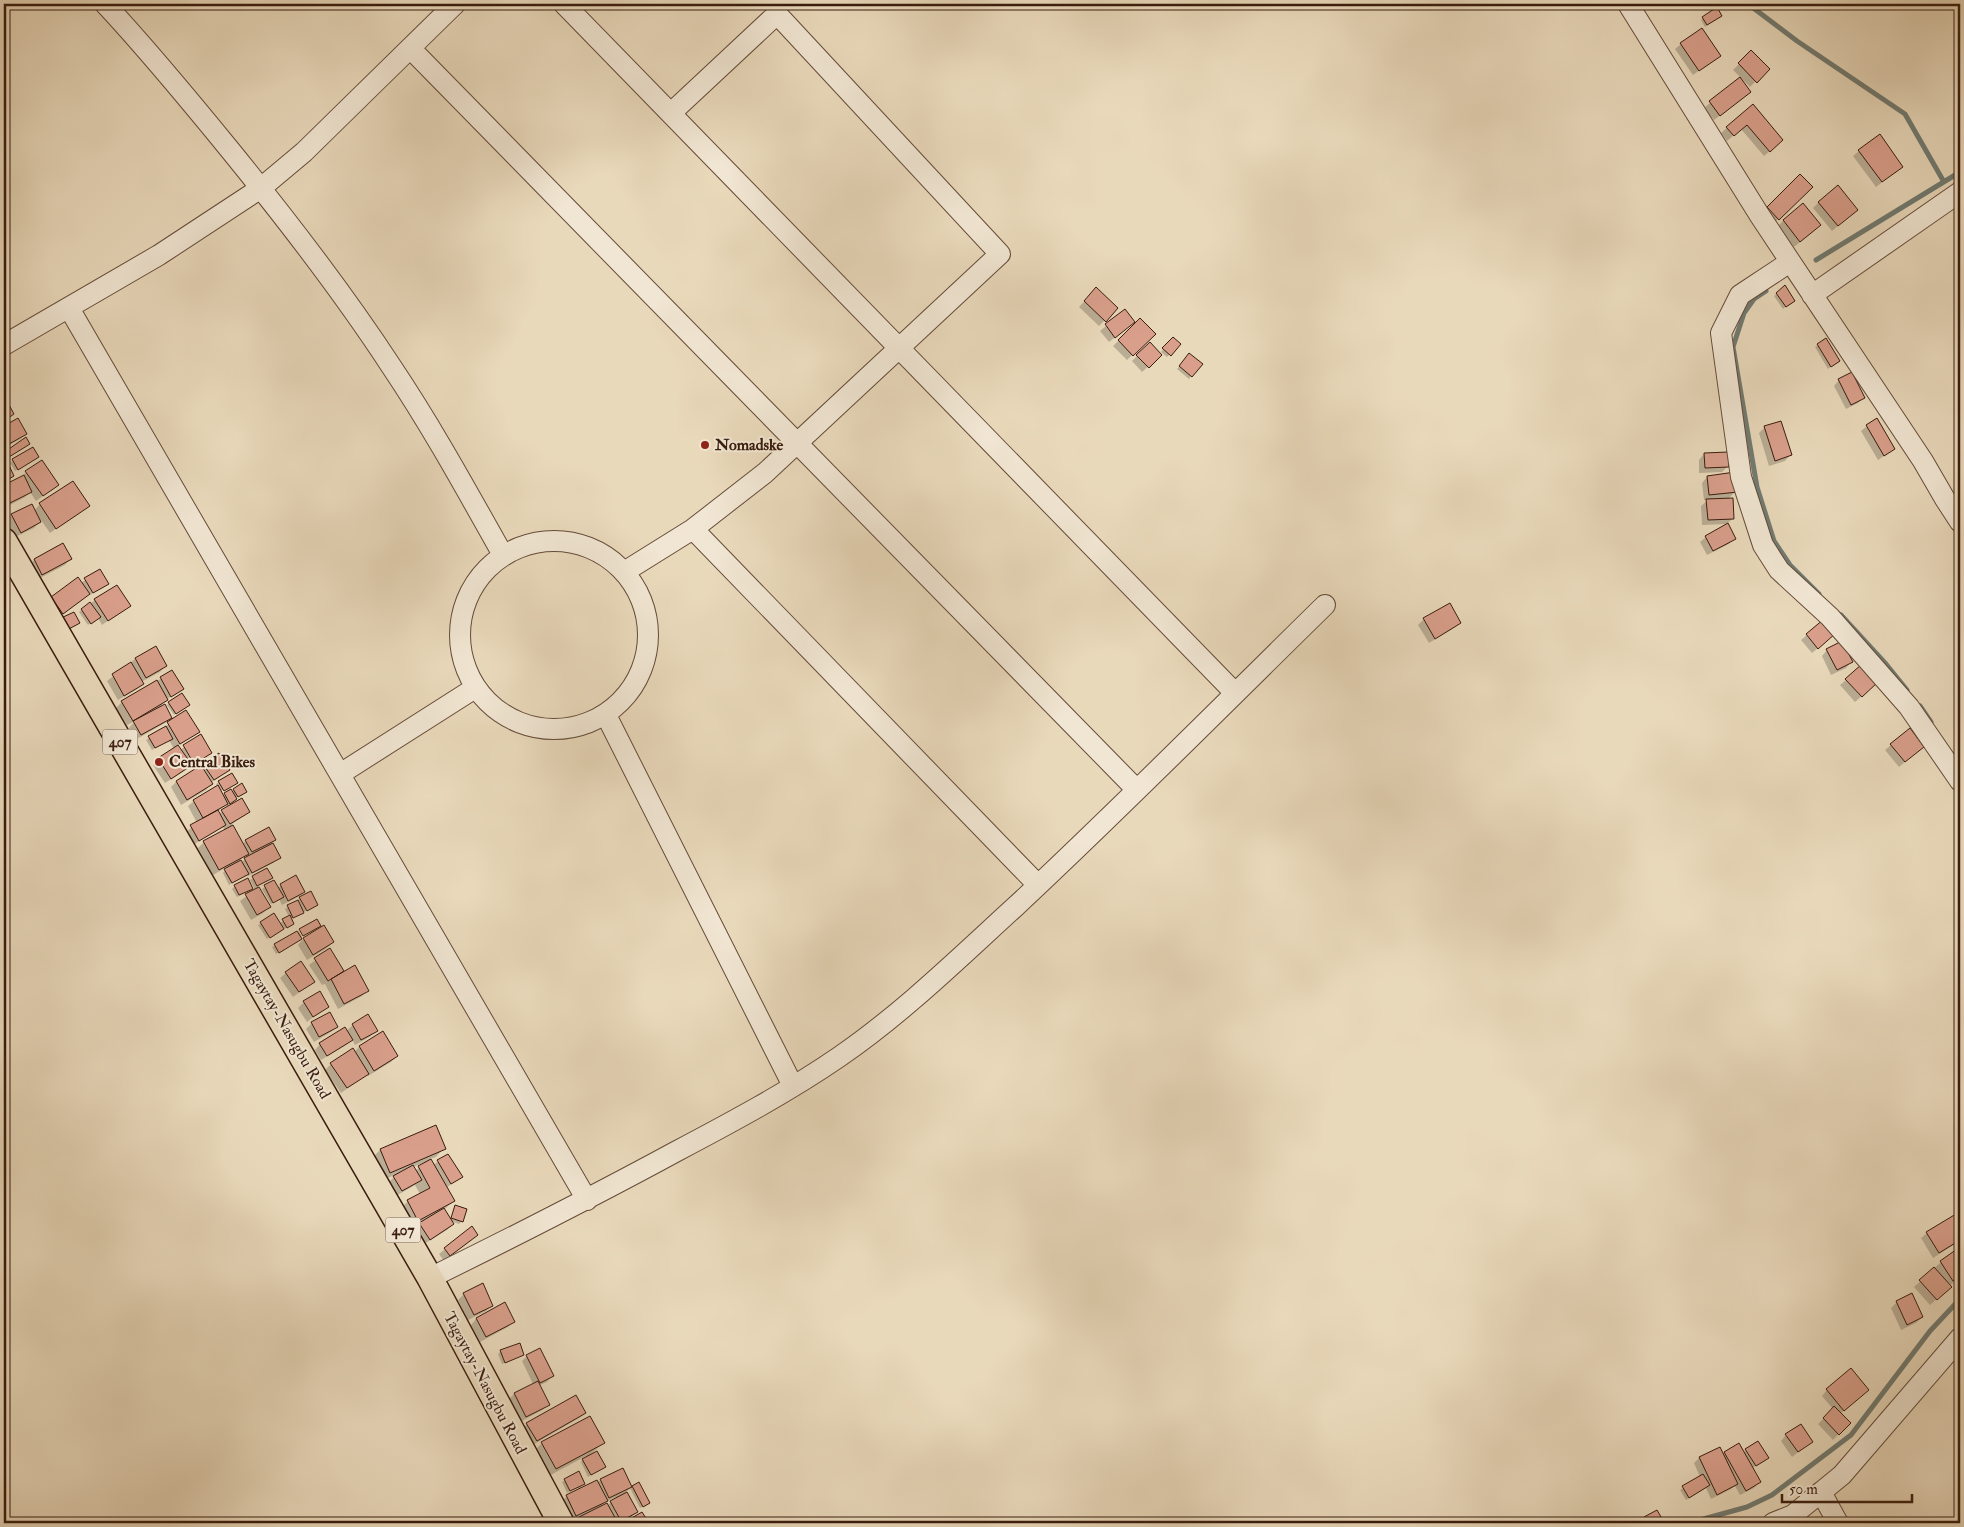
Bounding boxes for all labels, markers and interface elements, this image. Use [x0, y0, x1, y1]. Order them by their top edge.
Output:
place label: Nomadske [714, 435, 783, 455]
marker: Nomadske [699, 439, 711, 451]
road number: 407 [102, 730, 138, 754]
place label: Central Bikes [169, 752, 256, 772]
marker: Central Bikes [153, 756, 165, 768]
street label: Tagaytay-Nasugbu Road [239, 955, 335, 1103]
road number: 407 [386, 1218, 420, 1242]
street label: Tagaytay-Nasugbu Road [439, 1308, 531, 1458]
scale bar [1782, 1472, 1912, 1504]
text: 50 m [1789, 1480, 1818, 1499]

